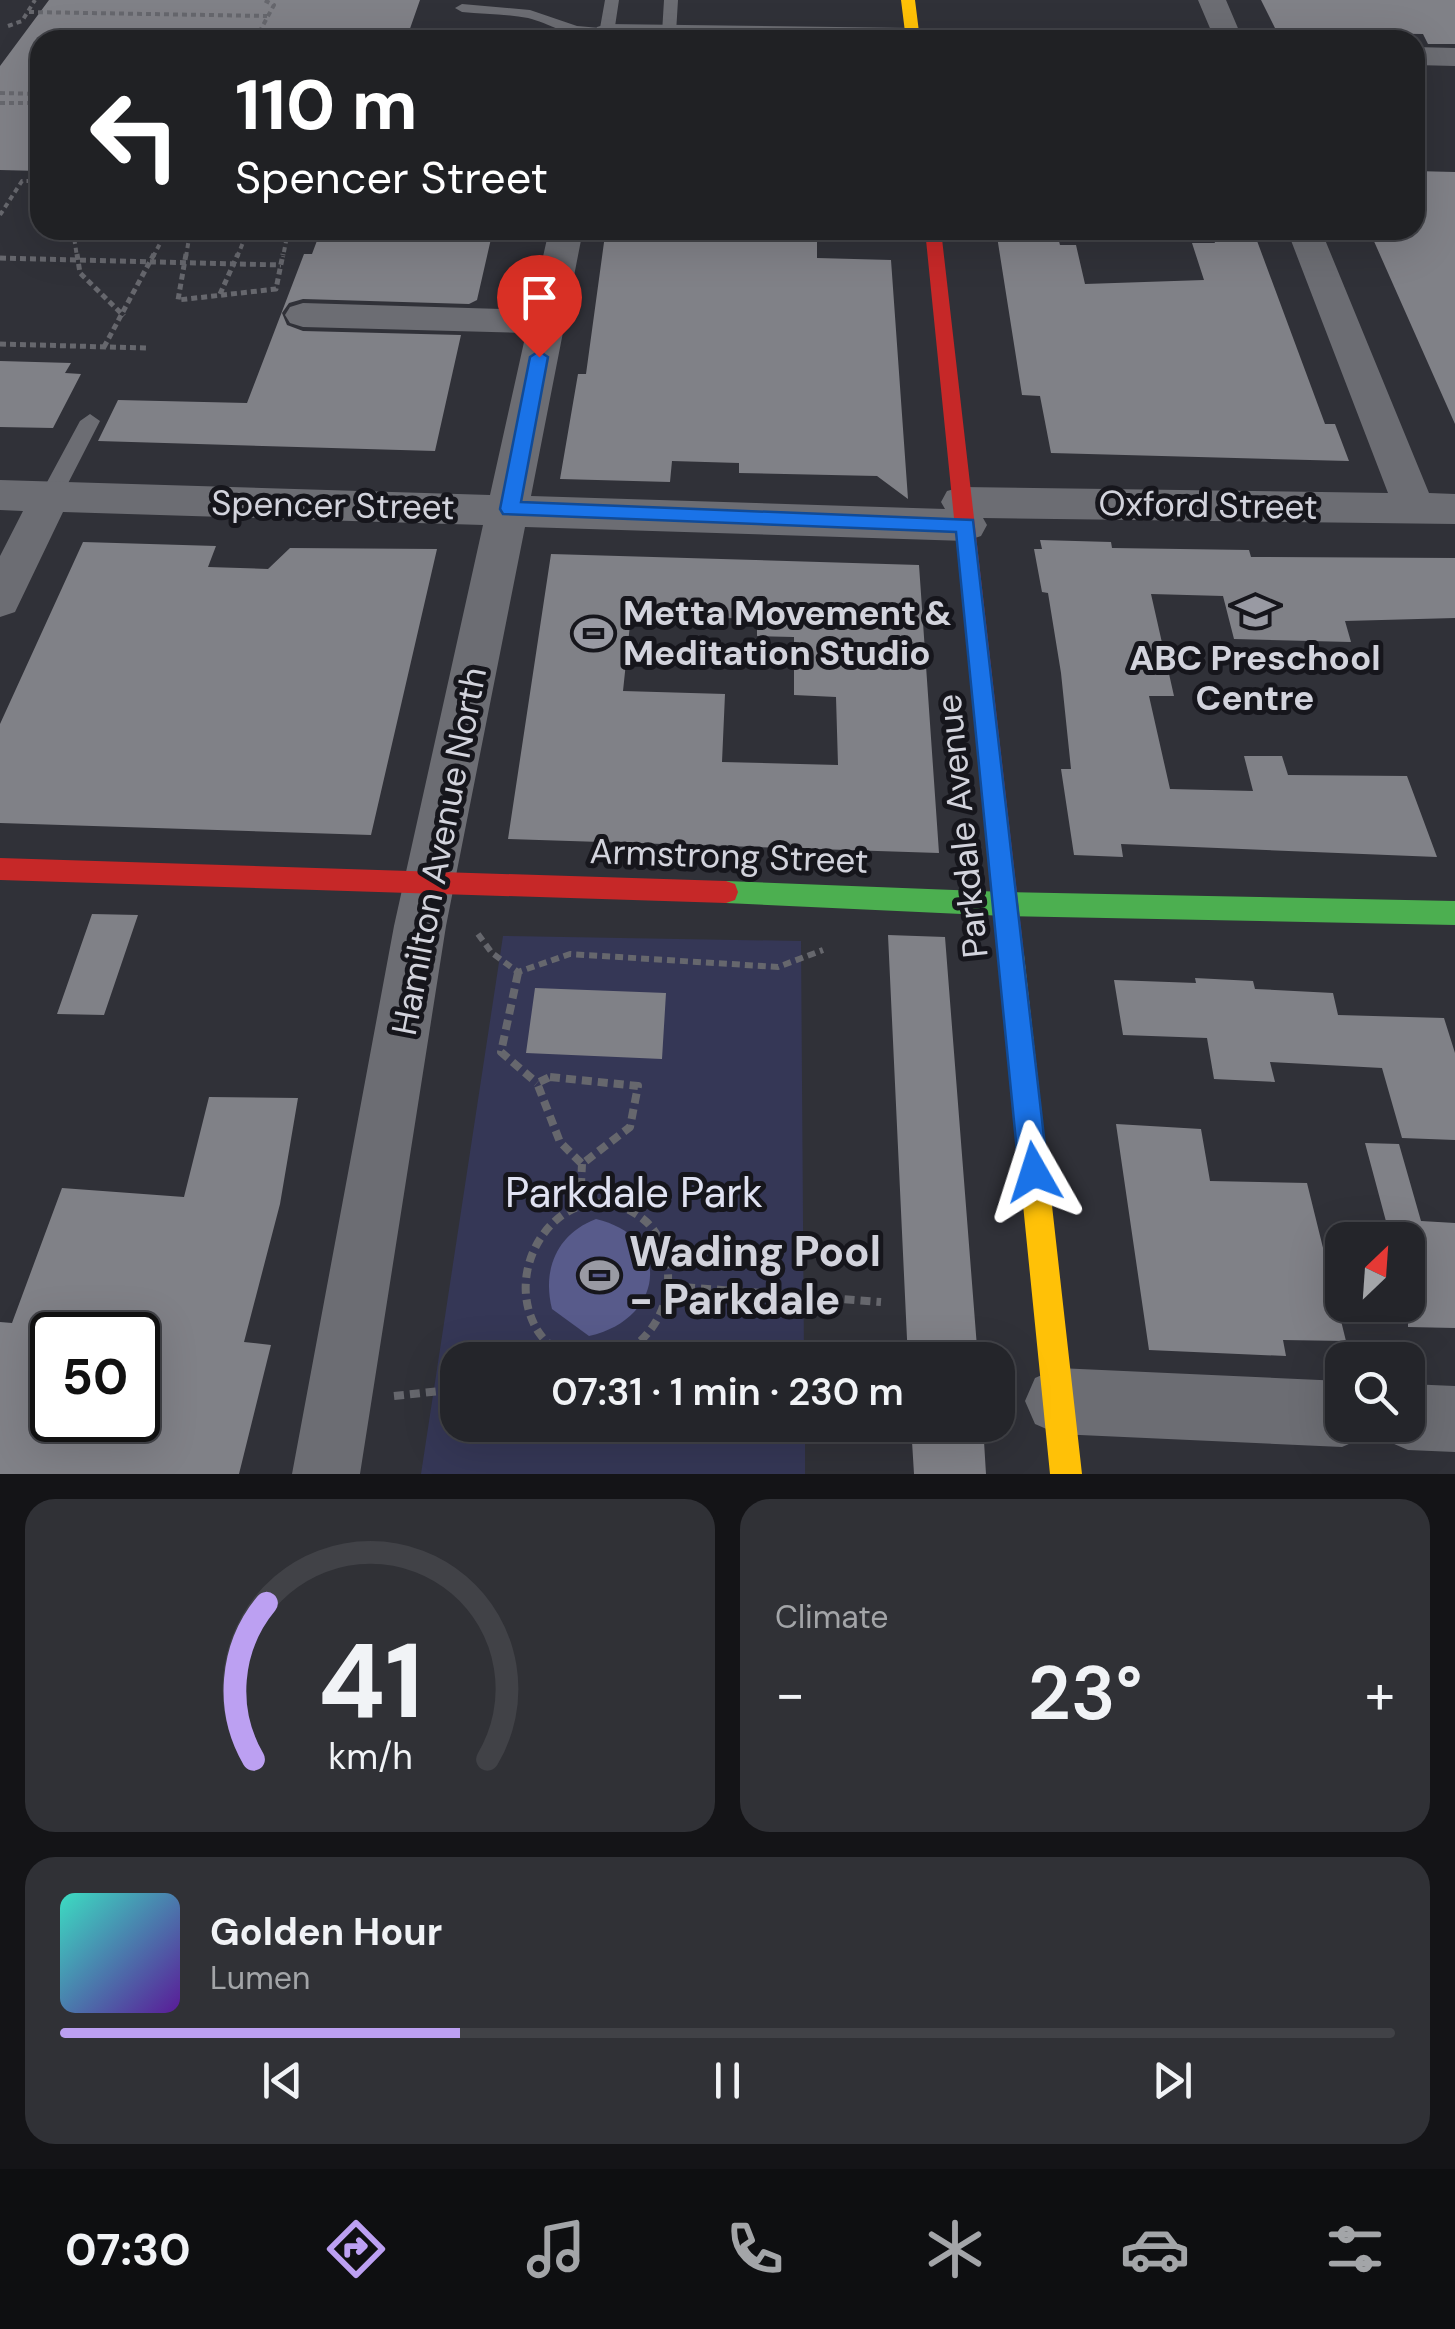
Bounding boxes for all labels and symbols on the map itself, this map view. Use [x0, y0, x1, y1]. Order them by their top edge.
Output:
pin [497, 255, 582, 358]
street label: Spencer Street [211, 480, 455, 530]
street label: Oxford Street [1098, 480, 1318, 530]
place label: Metta Movement & Meditation Studio [623, 590, 952, 676]
school or university icon: ABC Preschool Centre [1234, 590, 1276, 632]
sports icon: Metta Movement & Meditation Studio [572, 612, 614, 654]
place label: ABC Preschool Centre [1129, 635, 1381, 721]
street label: Hamilton Avenue North [381, 663, 497, 1039]
street label: Parkdale Avenue [925, 692, 999, 960]
street label: Armstrong Street [589, 828, 869, 884]
position arrow [982, 1120, 1086, 1224]
park label: Parkdale Park [505, 1165, 763, 1220]
north arrow [1325, 1222, 1425, 1322]
place label: Wading Pool - Parkdale [629, 1224, 881, 1327]
sports icon: Wading Pool - Parkdale [578, 1254, 620, 1296]
speed limit sign: 50 [30, 1312, 160, 1442]

